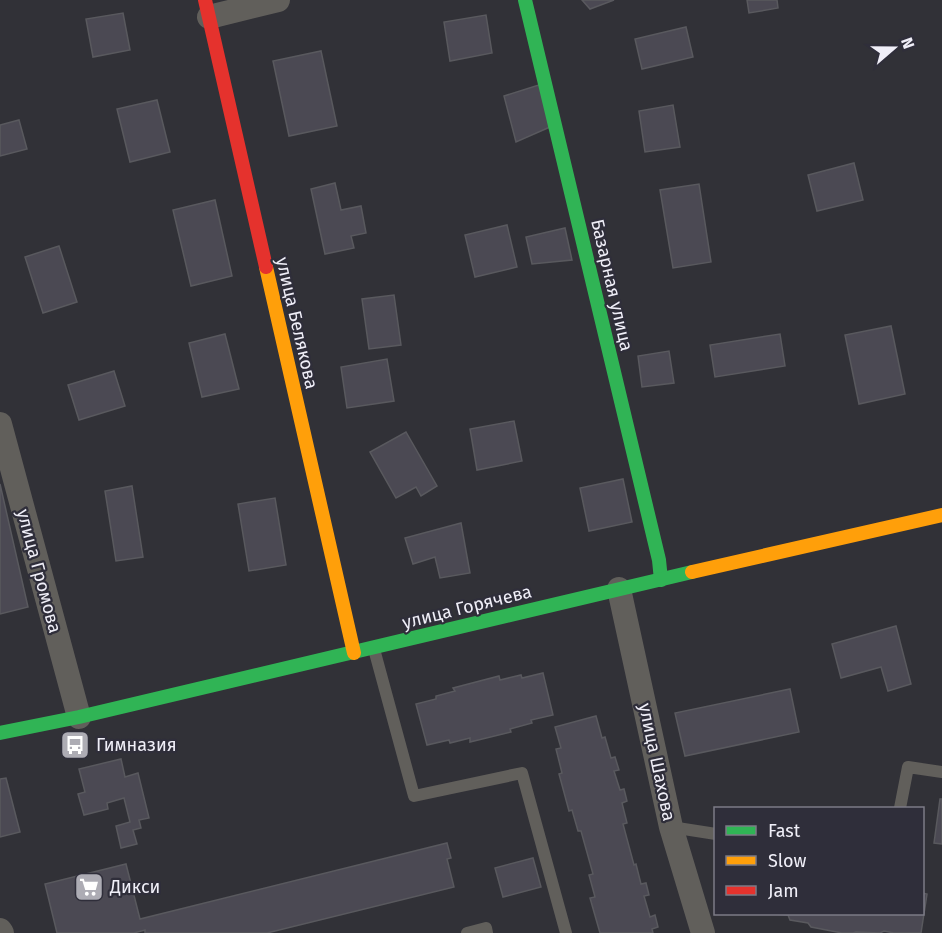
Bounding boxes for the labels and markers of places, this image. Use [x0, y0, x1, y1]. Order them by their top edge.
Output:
bus stop icon: Гимназия [59, 729, 91, 761]
place label: Гимназия [96, 734, 177, 756]
supermarket icon: Дикси [73, 871, 105, 903]
place label: Дикси [109, 876, 160, 898]

